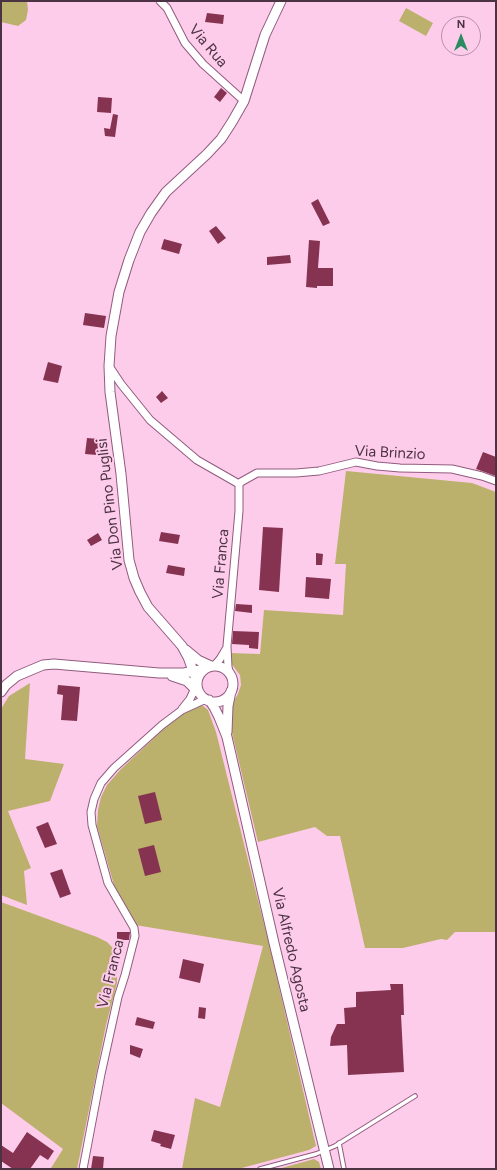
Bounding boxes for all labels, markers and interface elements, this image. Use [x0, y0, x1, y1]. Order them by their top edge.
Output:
north arrow [441, 16, 481, 56]
text: N [457, 18, 465, 31]
street label: Via Rua [185, 21, 231, 71]
street label: Via Don Pino Puglisi [93, 437, 127, 571]
street label: Via Brinzio [354, 442, 426, 464]
street label: Via Franca [209, 528, 233, 600]
street label: Via Alfredo Agosta [268, 886, 314, 1014]
street label: Via Franca [94, 938, 128, 1010]

